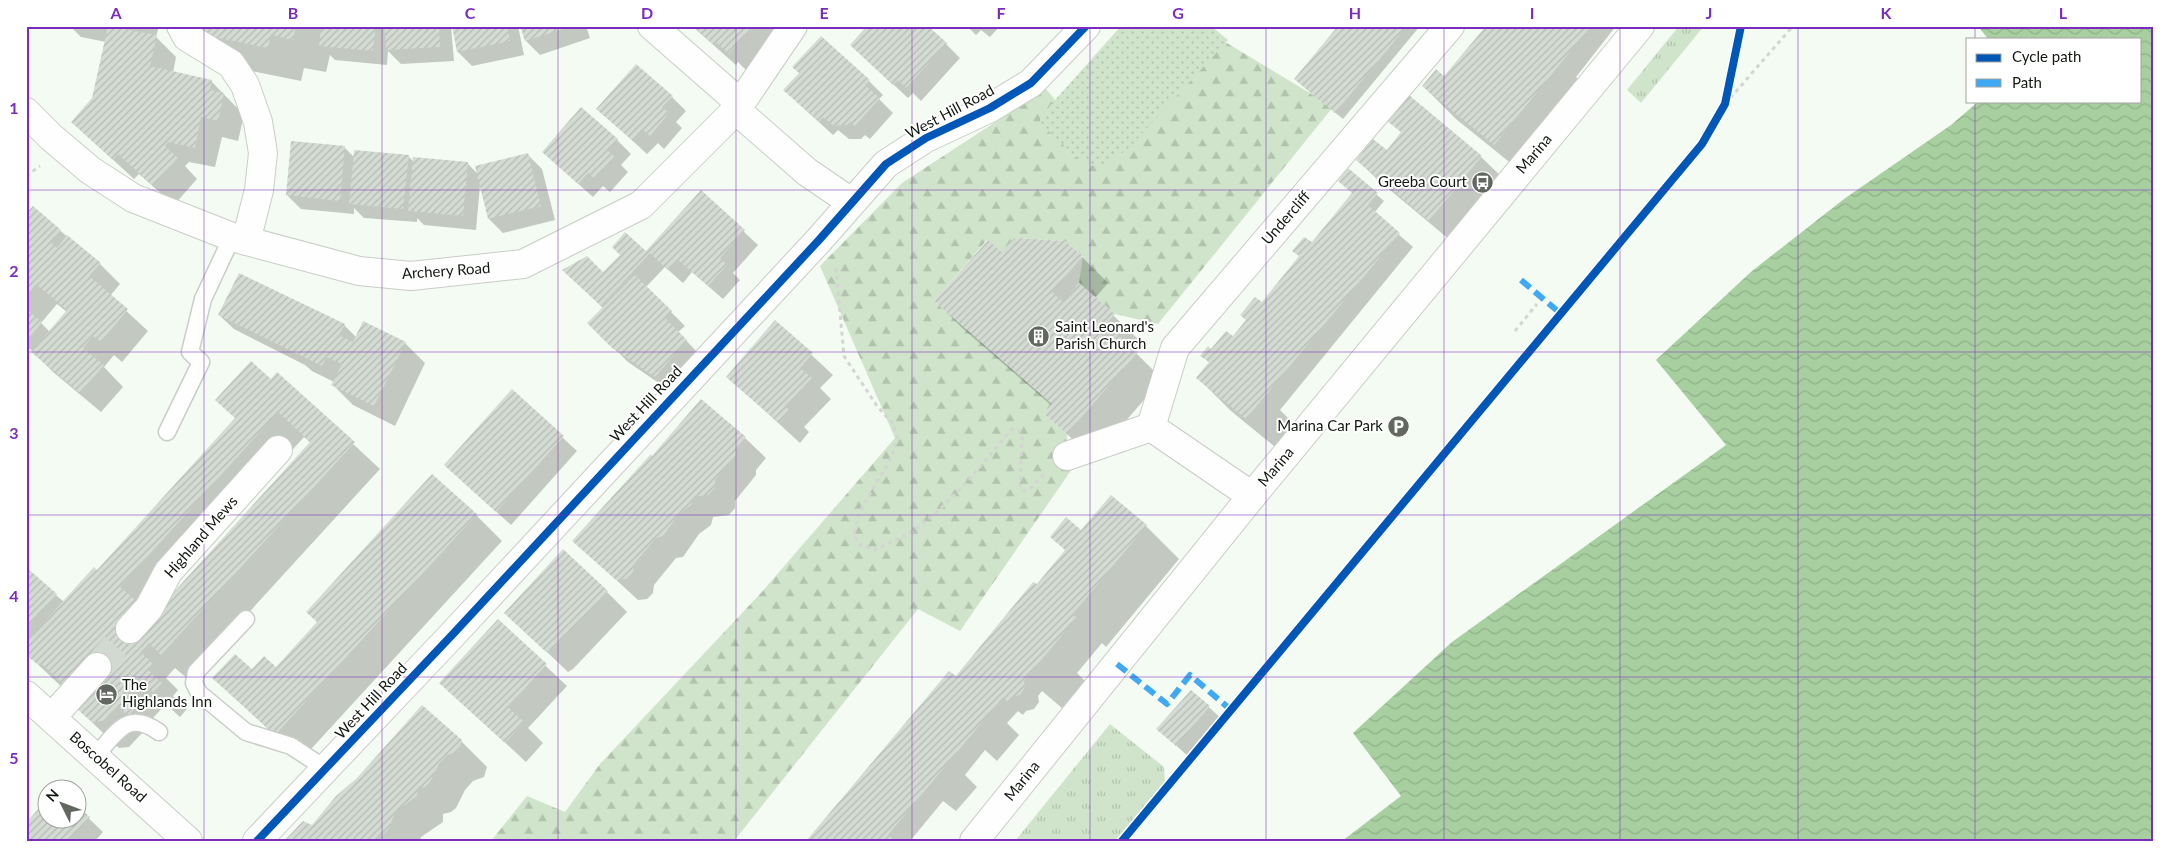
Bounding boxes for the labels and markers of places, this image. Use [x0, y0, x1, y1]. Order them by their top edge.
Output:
bus stop icon: Greeba Court [1471, 170, 1495, 194]
place label: Greeba Court [1378, 172, 1468, 190]
place label: Saint Leonard's Parish Church [1055, 317, 1154, 352]
building icon: Saint Leonard's Parish Church [1027, 324, 1051, 348]
parking icon: Marina Car Park [1387, 414, 1411, 438]
place label: Marina Car Park [1277, 416, 1383, 434]
place label: The Highlands Inn [122, 675, 212, 710]
hotel icon: The Highlands Inn [94, 682, 118, 706]

